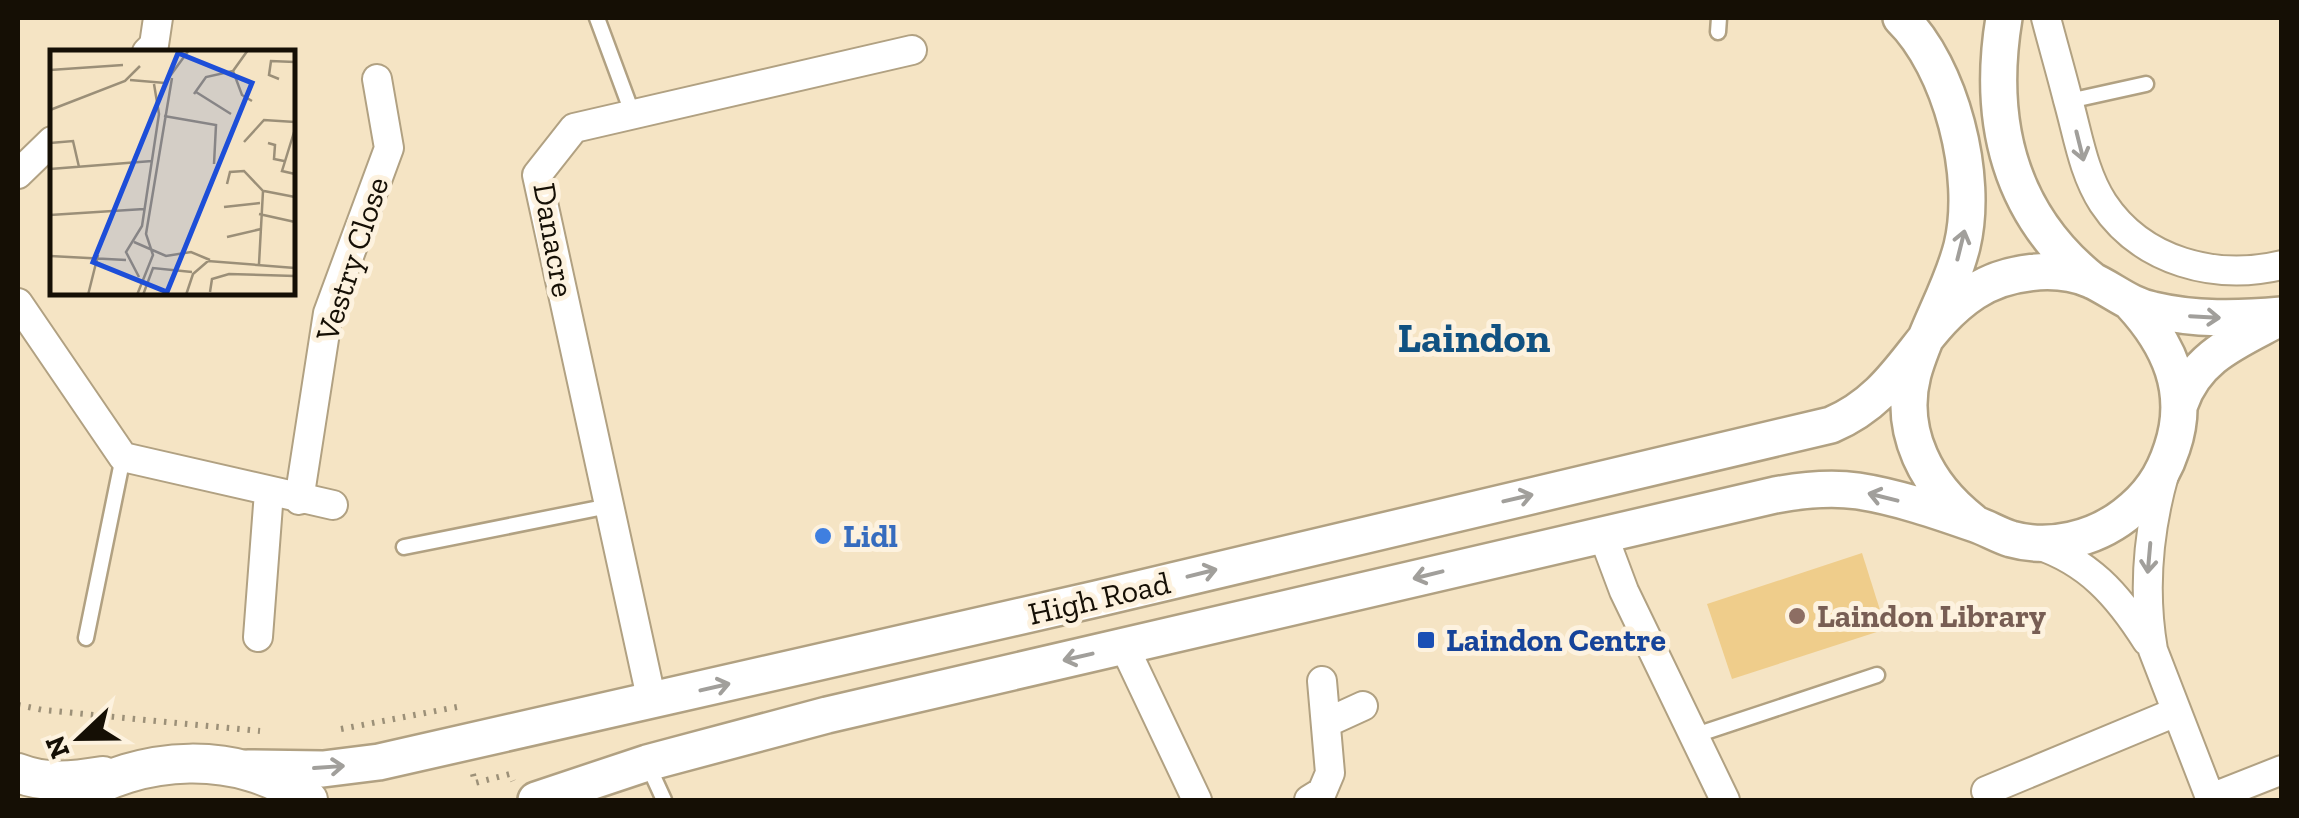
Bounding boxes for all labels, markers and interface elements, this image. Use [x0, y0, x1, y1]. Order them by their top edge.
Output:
inset map [50, 50, 295, 295]
one-way arrow [2072, 129, 2090, 161]
street label: Vestry Close [307, 172, 396, 347]
street label: Danacre [525, 180, 583, 300]
one-way arrow [1953, 230, 1971, 262]
one-way arrow [2189, 308, 2221, 327]
district label: Laindon [1398, 312, 1551, 363]
one-way arrow [1868, 487, 1900, 505]
one-way arrow [1501, 488, 1533, 506]
place label: Lidl [843, 517, 898, 555]
marker: Lidl [812, 525, 834, 547]
one-way arrow [2140, 542, 2159, 574]
street label: High Road [1024, 563, 1174, 633]
one-way arrow [1185, 563, 1217, 581]
one-way arrow [1413, 567, 1445, 585]
place label: Laindon Library [1817, 597, 2046, 635]
marker: Laindon Library [1786, 605, 1808, 627]
place label: Laindon Centre [1446, 621, 1666, 659]
marker: Laindon Centre [1415, 629, 1437, 651]
one-way arrow [1062, 649, 1094, 667]
one-way arrow [698, 677, 730, 695]
north arrow [30, 688, 130, 788]
text: N [38, 731, 77, 763]
one-way arrow [312, 757, 345, 776]

